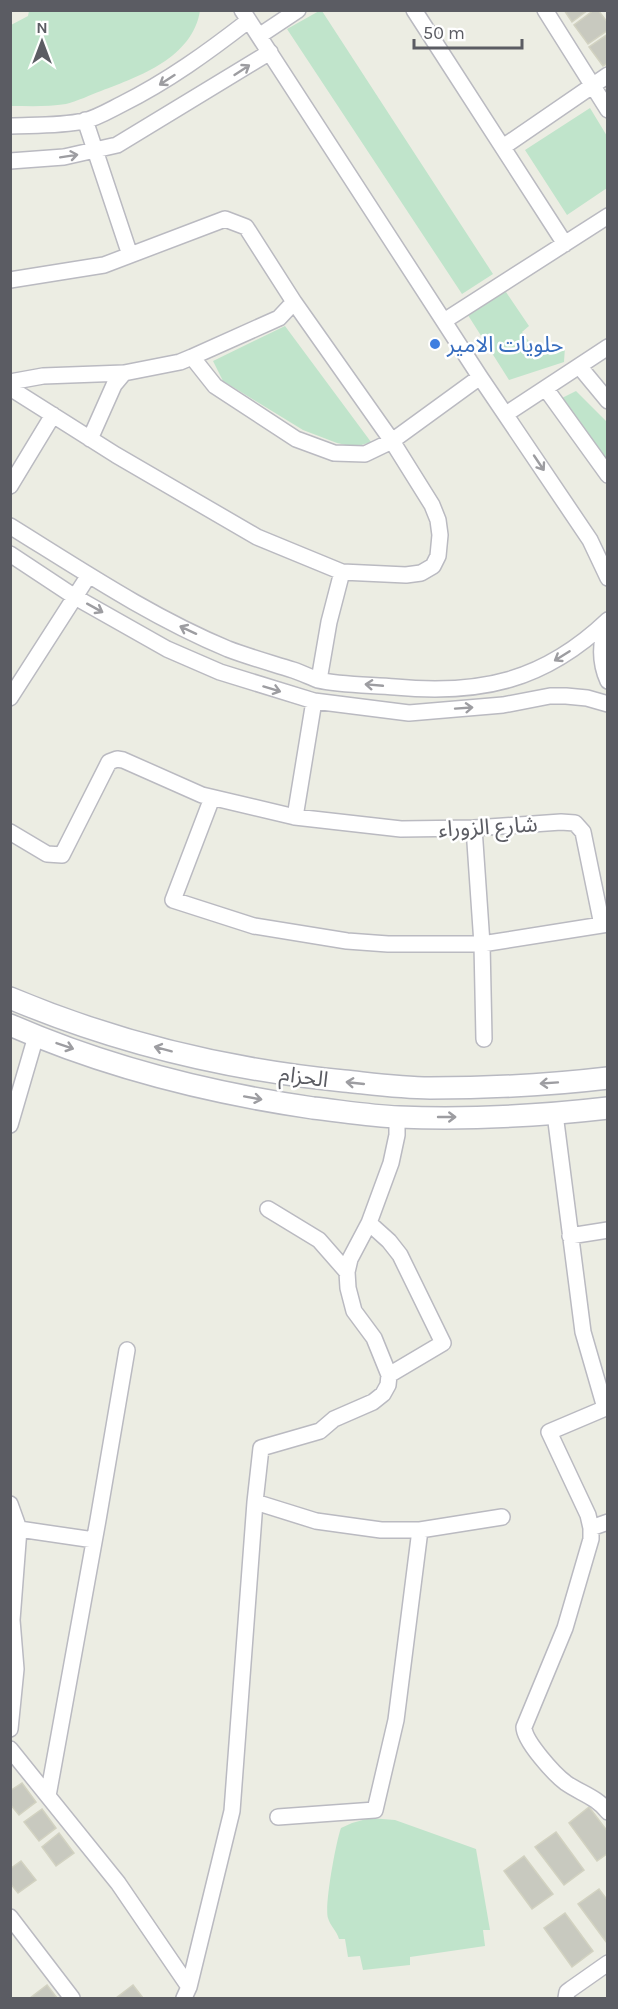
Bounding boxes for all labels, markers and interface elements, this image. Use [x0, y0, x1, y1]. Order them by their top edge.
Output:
north arrow [12, 12, 72, 72]
scale bar [414, 12, 522, 50]
text: N [36, 18, 48, 37]
text: 50 m [423, 22, 465, 44]
one-way arrow [233, 64, 249, 76]
one-way arrow [159, 74, 176, 86]
one-way arrow [58, 150, 78, 161]
place label: حلويات الامير [446, 332, 564, 358]
marker: حلويات الامير [428, 337, 442, 351]
one-way arrow [532, 454, 545, 471]
one-way arrow [86, 602, 103, 614]
one-way arrow [180, 624, 198, 636]
one-way arrow [554, 651, 571, 663]
one-way arrow [364, 679, 384, 690]
one-way arrow [262, 684, 281, 695]
one-way arrow [454, 703, 474, 714]
street label: شارع الزوراء [438, 811, 539, 846]
one-way arrow [55, 1042, 74, 1053]
one-way arrow [153, 1043, 172, 1055]
street label: الحزام [277, 1061, 330, 1096]
one-way arrow [345, 1077, 365, 1088]
one-way arrow [540, 1078, 560, 1089]
one-way arrow [243, 1093, 262, 1104]
one-way arrow [436, 1111, 456, 1123]

